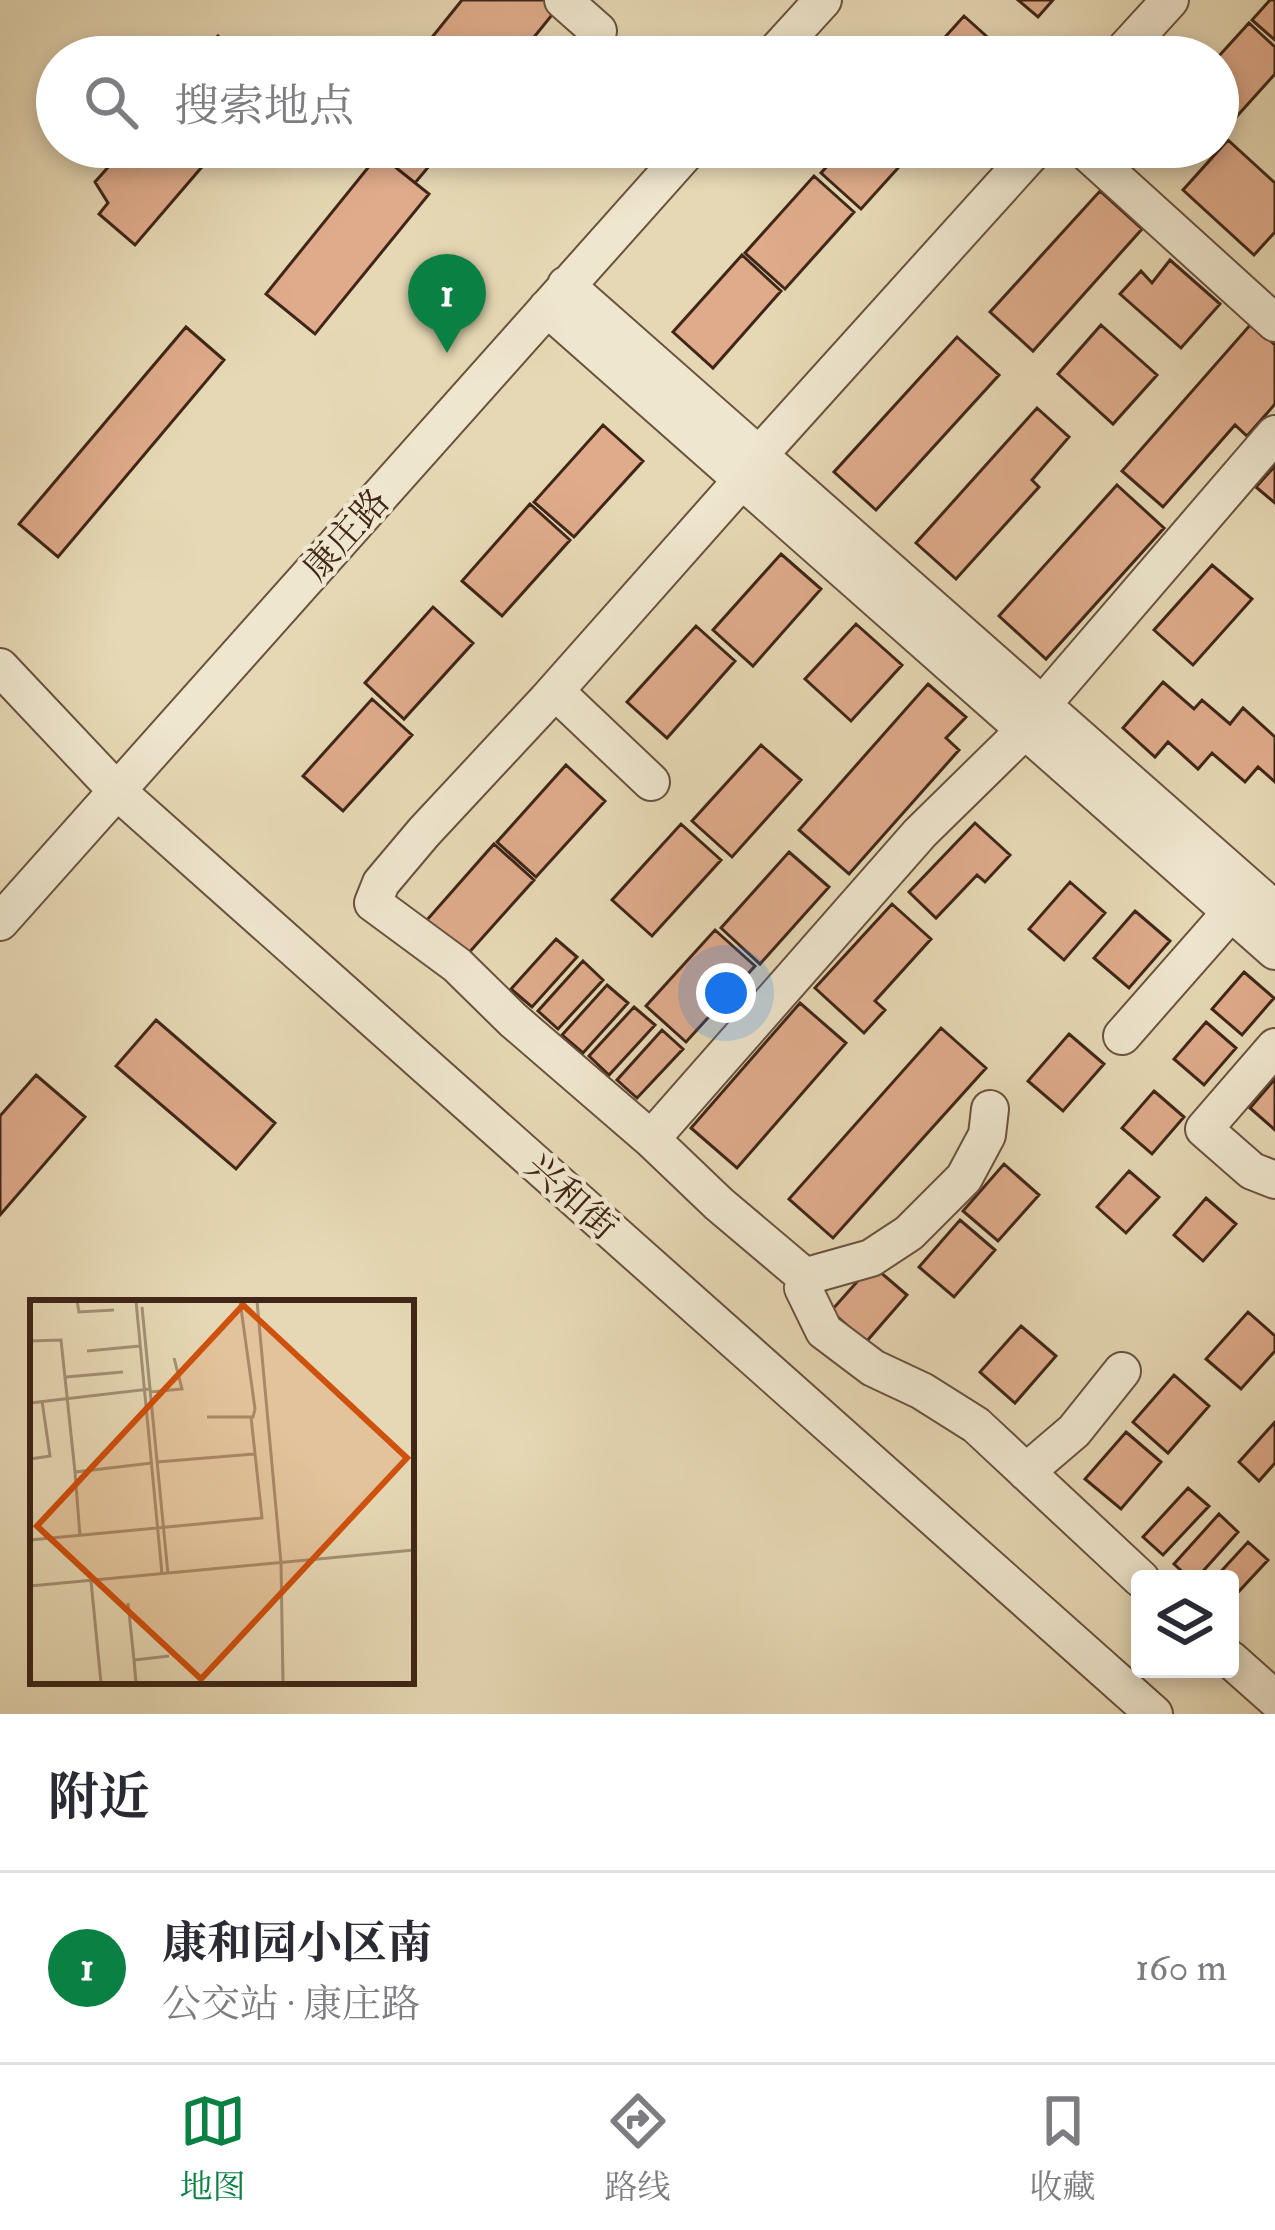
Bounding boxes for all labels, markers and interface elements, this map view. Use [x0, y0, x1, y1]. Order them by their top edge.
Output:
search box [36, 36, 1239, 168]
icon: search [78, 69, 144, 135]
text: 搜索地点 [174, 79, 354, 135]
pin: 1 [408, 254, 486, 353]
street label: 康庄路 [293, 480, 399, 590]
your location [696, 963, 756, 1023]
street label: 兴和街 [516, 1144, 626, 1250]
inset map [30, 1300, 414, 1684]
map controls [1131, 1570, 1239, 1678]
button: layers [1131, 1570, 1239, 1678]
text: 附近 [48, 1766, 150, 1830]
text: 康和园小区南 [162, 1916, 432, 1972]
text: 1 [80, 1943, 94, 1992]
text: 160 m [1135, 1943, 1227, 1992]
text: 公交站 · 康庄路 [162, 1980, 420, 2029]
tab: 地图 [180, 2088, 246, 2208]
tab: 路线 [605, 2088, 671, 2208]
tab: 收藏 [1030, 2088, 1096, 2208]

